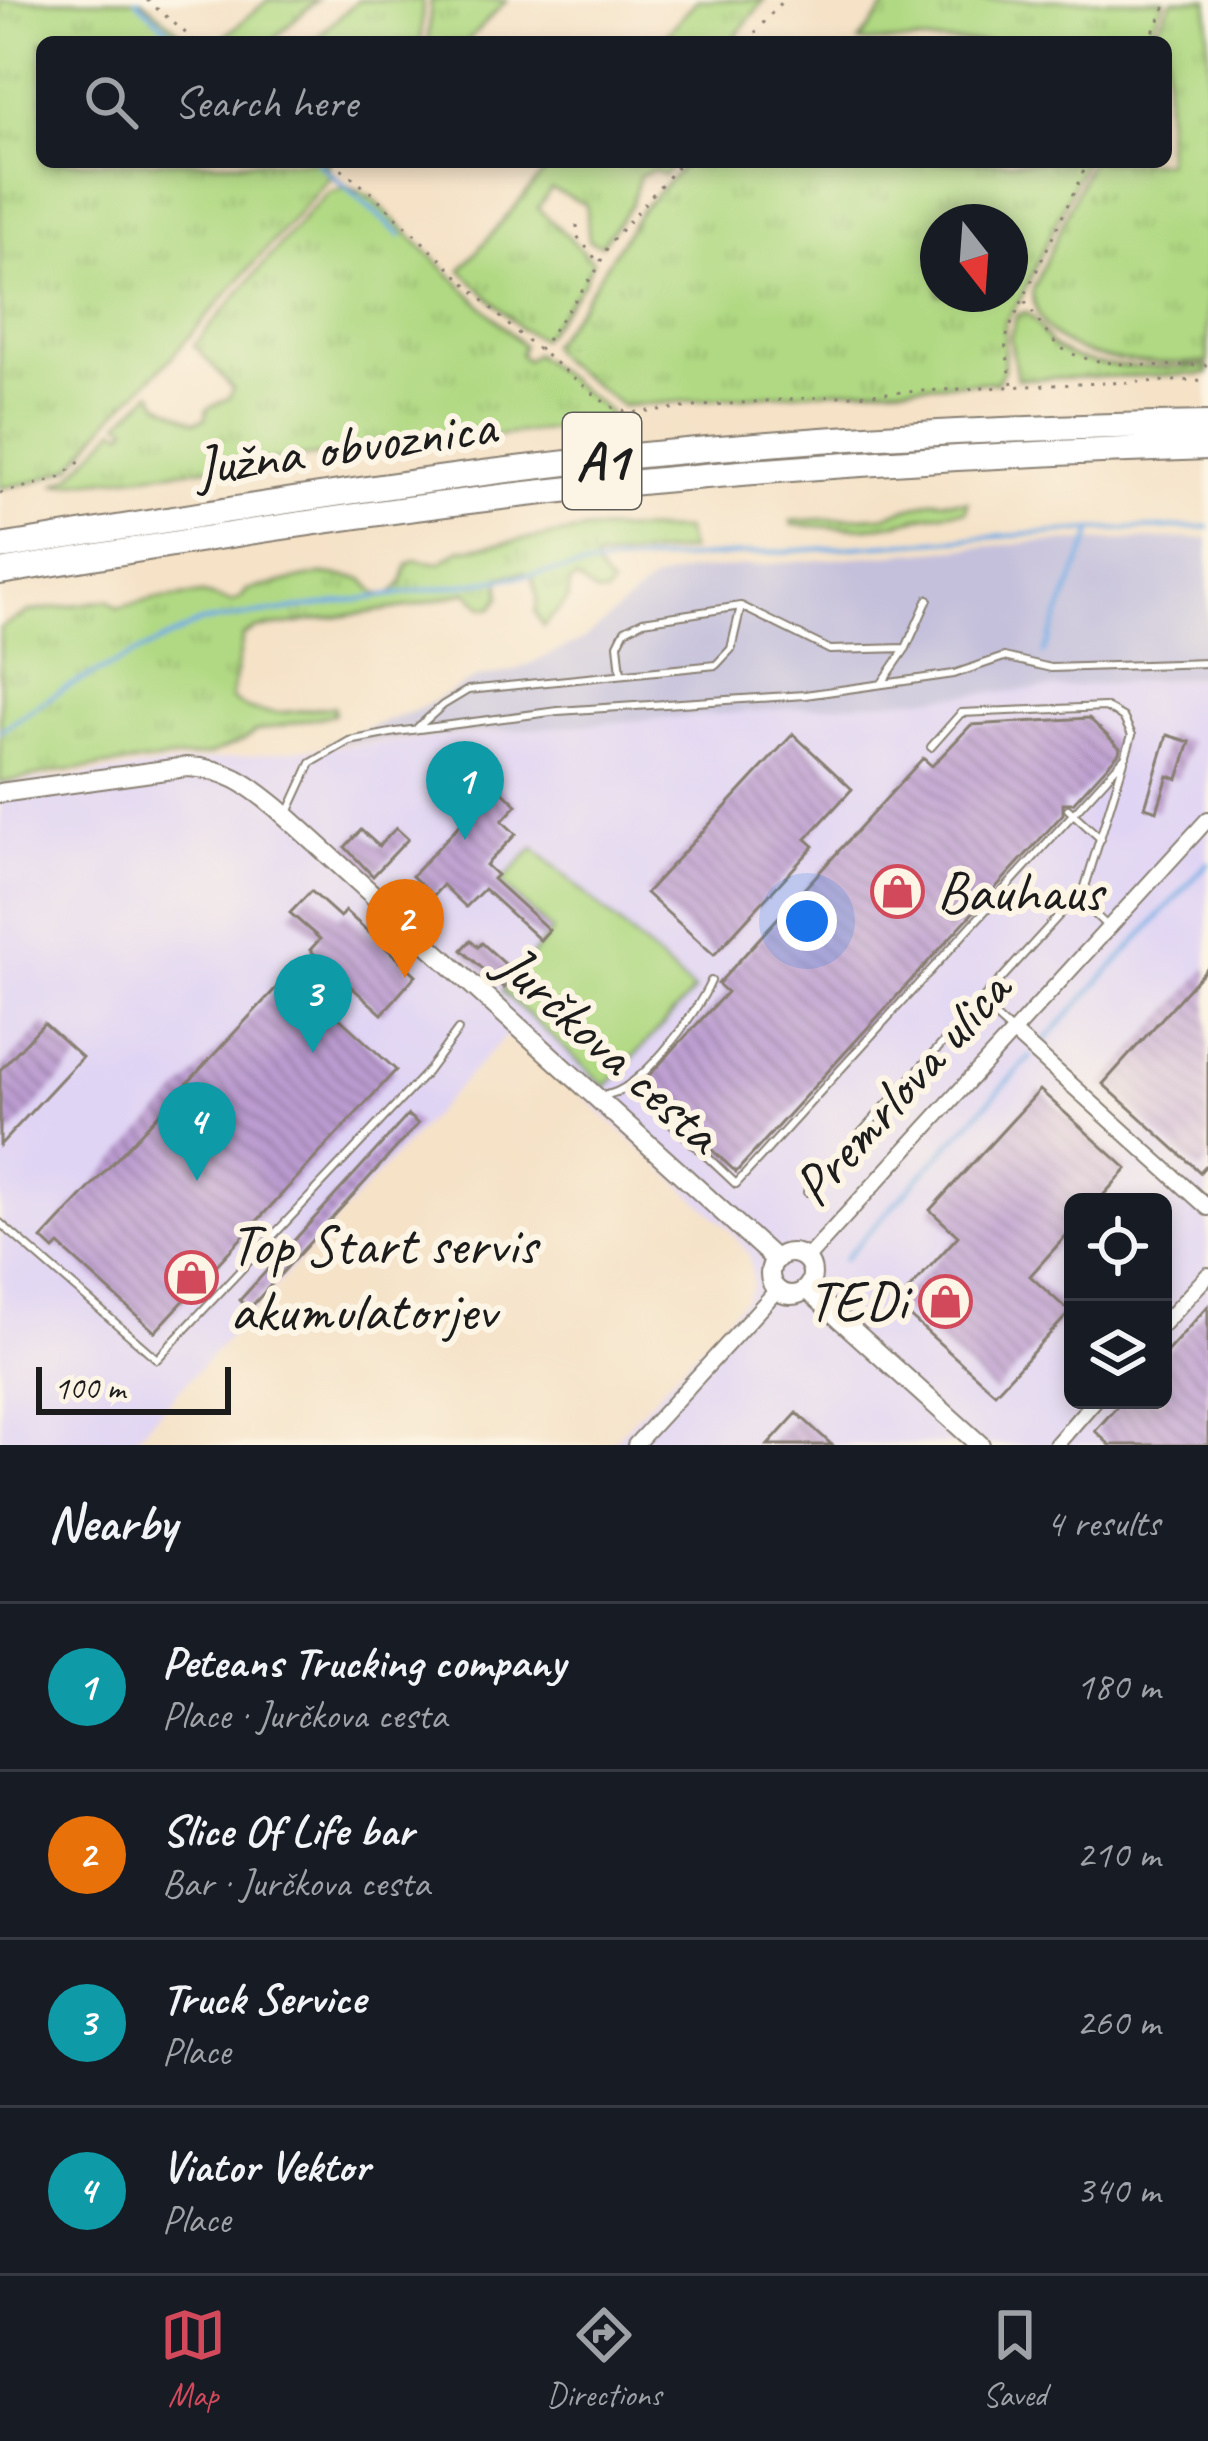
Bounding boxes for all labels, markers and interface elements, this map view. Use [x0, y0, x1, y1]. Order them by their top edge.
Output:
search box [36, 36, 1172, 168]
icon: search [78, 69, 144, 135]
text: Search here [174, 74, 357, 131]
north arrow [920, 204, 1028, 312]
street label: Južna obvoznica [187, 389, 503, 503]
road number: A1 [563, 413, 641, 509]
pin: 1 [426, 741, 504, 840]
place label: Bauhaus [937, 856, 1108, 928]
shop icon: Bauhaus [870, 864, 926, 920]
pin: 2 [366, 879, 444, 978]
your location [777, 891, 837, 951]
street label: Jurčkova cesta [479, 926, 739, 1171]
street label: Premrlova ulica [777, 952, 1028, 1220]
pin: 3 [274, 954, 352, 1053]
pin: 4 [158, 1082, 236, 1181]
map controls [1064, 1193, 1172, 1409]
button: locate [1064, 1193, 1172, 1301]
place label: Top Start servis akumulatorjev [230, 1209, 542, 1347]
shop icon: Top Start servis akumulatorjev [163, 1250, 219, 1306]
place label: TEDi [808, 1265, 913, 1337]
shop icon: TEDi [918, 1273, 974, 1329]
button: layers [1064, 1301, 1172, 1409]
scale bar [36, 1361, 231, 1414]
text: 100 m [54, 1367, 125, 1409]
text: Nearby [48, 1491, 176, 1555]
text: 4 results [1046, 1499, 1160, 1548]
text: Peteans Trucking company [162, 1634, 565, 1691]
text: 1 [78, 1662, 96, 1711]
text: 180 m [1076, 1662, 1160, 1711]
text: Place · Jurčkova cesta [162, 1691, 447, 1740]
text: Slice Of Life bar [162, 1802, 413, 1859]
text: 2 [78, 1830, 96, 1879]
text: 210 m [1076, 1830, 1160, 1879]
text: Bar · Jurčkova cesta [162, 1859, 430, 1908]
text: Truck Service [162, 1970, 365, 2027]
text: 3 [78, 1998, 96, 2047]
text: 260 m [1076, 1998, 1160, 2047]
text: Place [162, 2027, 230, 2076]
text: Viator Vektor [162, 2138, 370, 2195]
text: 4 [78, 2166, 96, 2215]
text: 340 m [1076, 2166, 1160, 2215]
text: Place [162, 2195, 230, 2244]
tab: Map [160, 2302, 226, 2416]
tab: Directions [547, 2302, 661, 2416]
tab: Saved [982, 2302, 1048, 2416]

